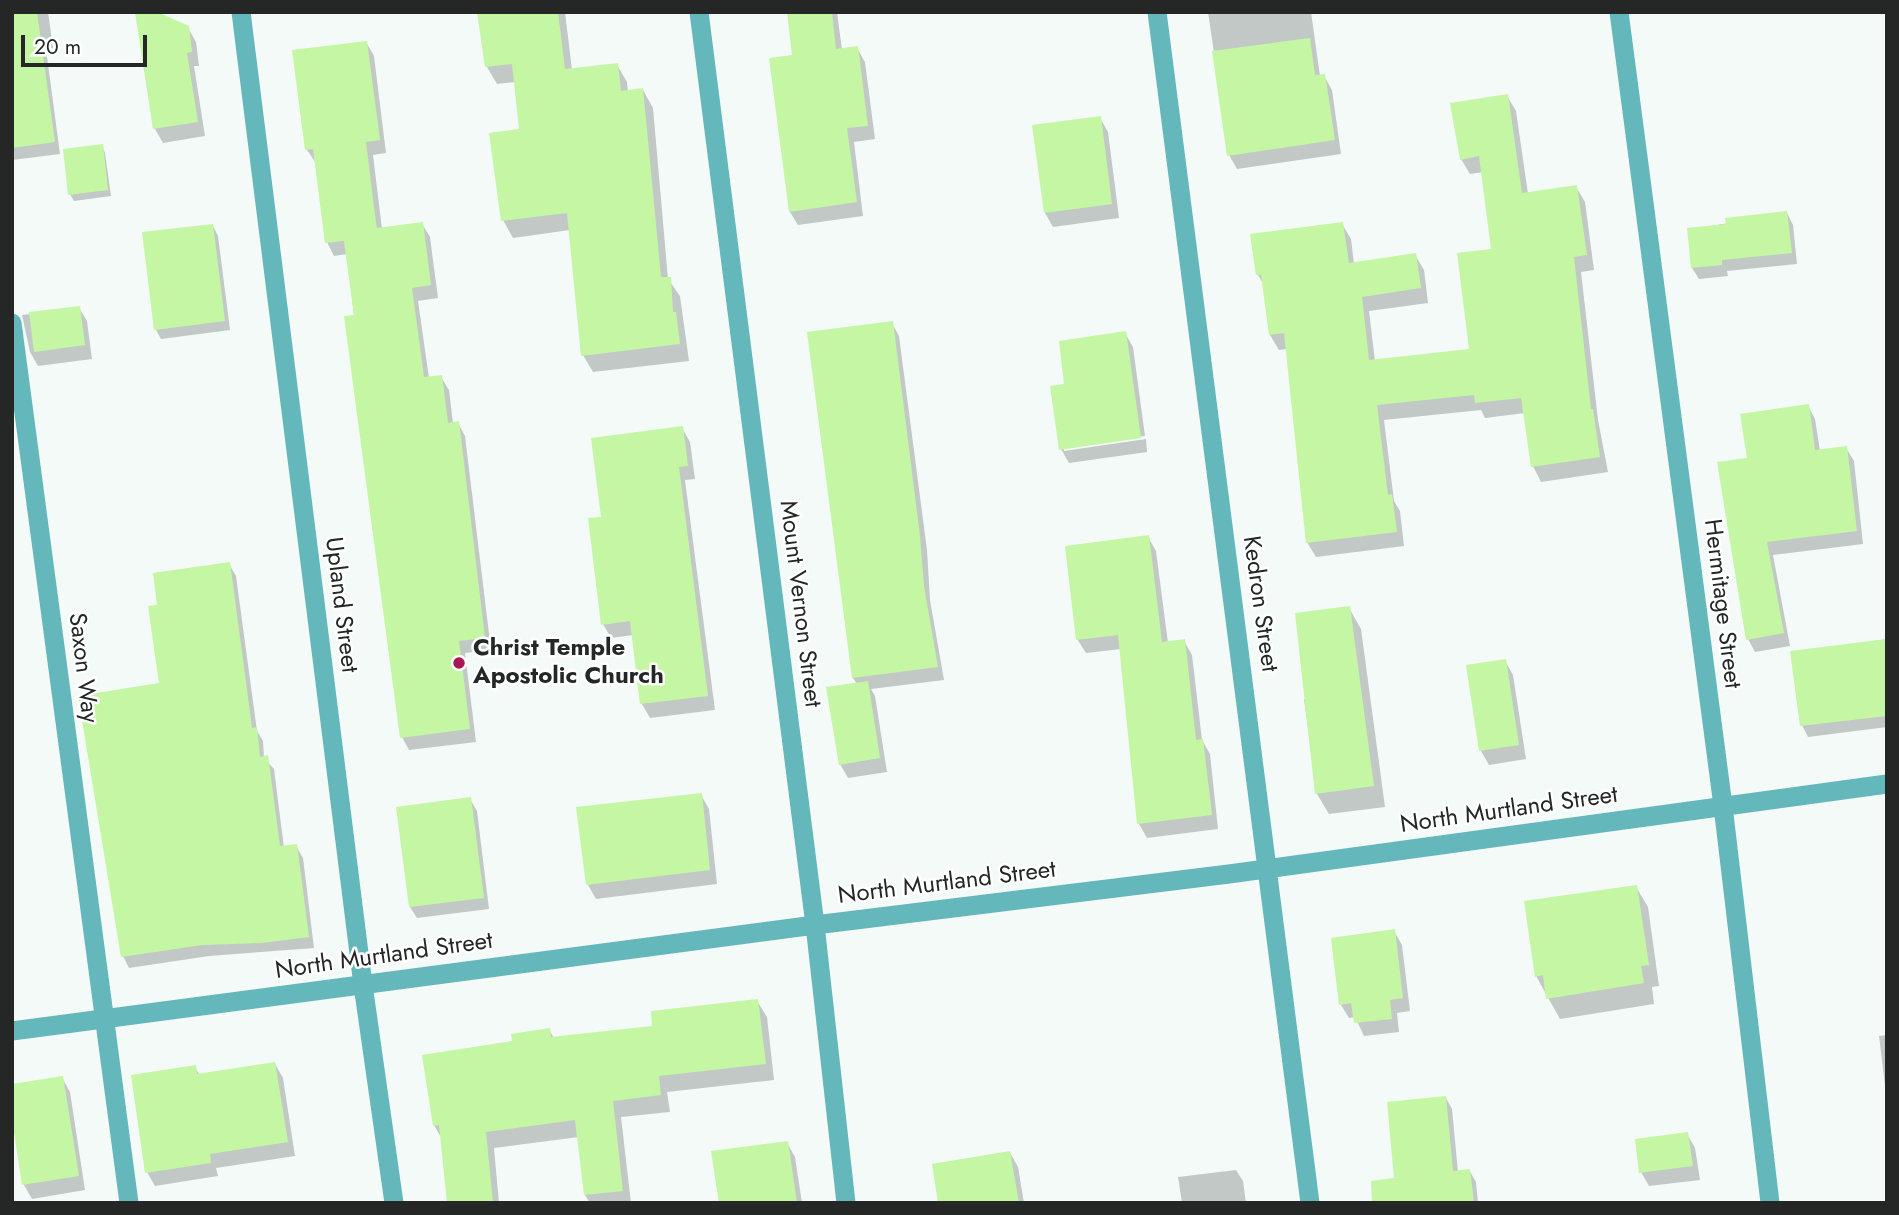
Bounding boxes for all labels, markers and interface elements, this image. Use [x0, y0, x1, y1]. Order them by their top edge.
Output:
scale bar [24, 21, 150, 65]
text: 20 m [34, 32, 81, 62]
street label: Mount Vernon Street [772, 499, 826, 709]
street label: Hermitage Street [1696, 518, 1746, 690]
street label: Kedron Street [1235, 534, 1283, 674]
street label: Upland Street [317, 535, 363, 675]
street label: Saxon Way [61, 611, 103, 725]
place label: Christ Temple Apostolic Church [473, 635, 664, 691]
marker: Christ Temple Apostolic Church [451, 655, 467, 671]
street label: North Murtland Street [1398, 781, 1620, 841]
street label: North Murtland Street [836, 856, 1058, 912]
street label: North Murtland Street [273, 927, 495, 987]

